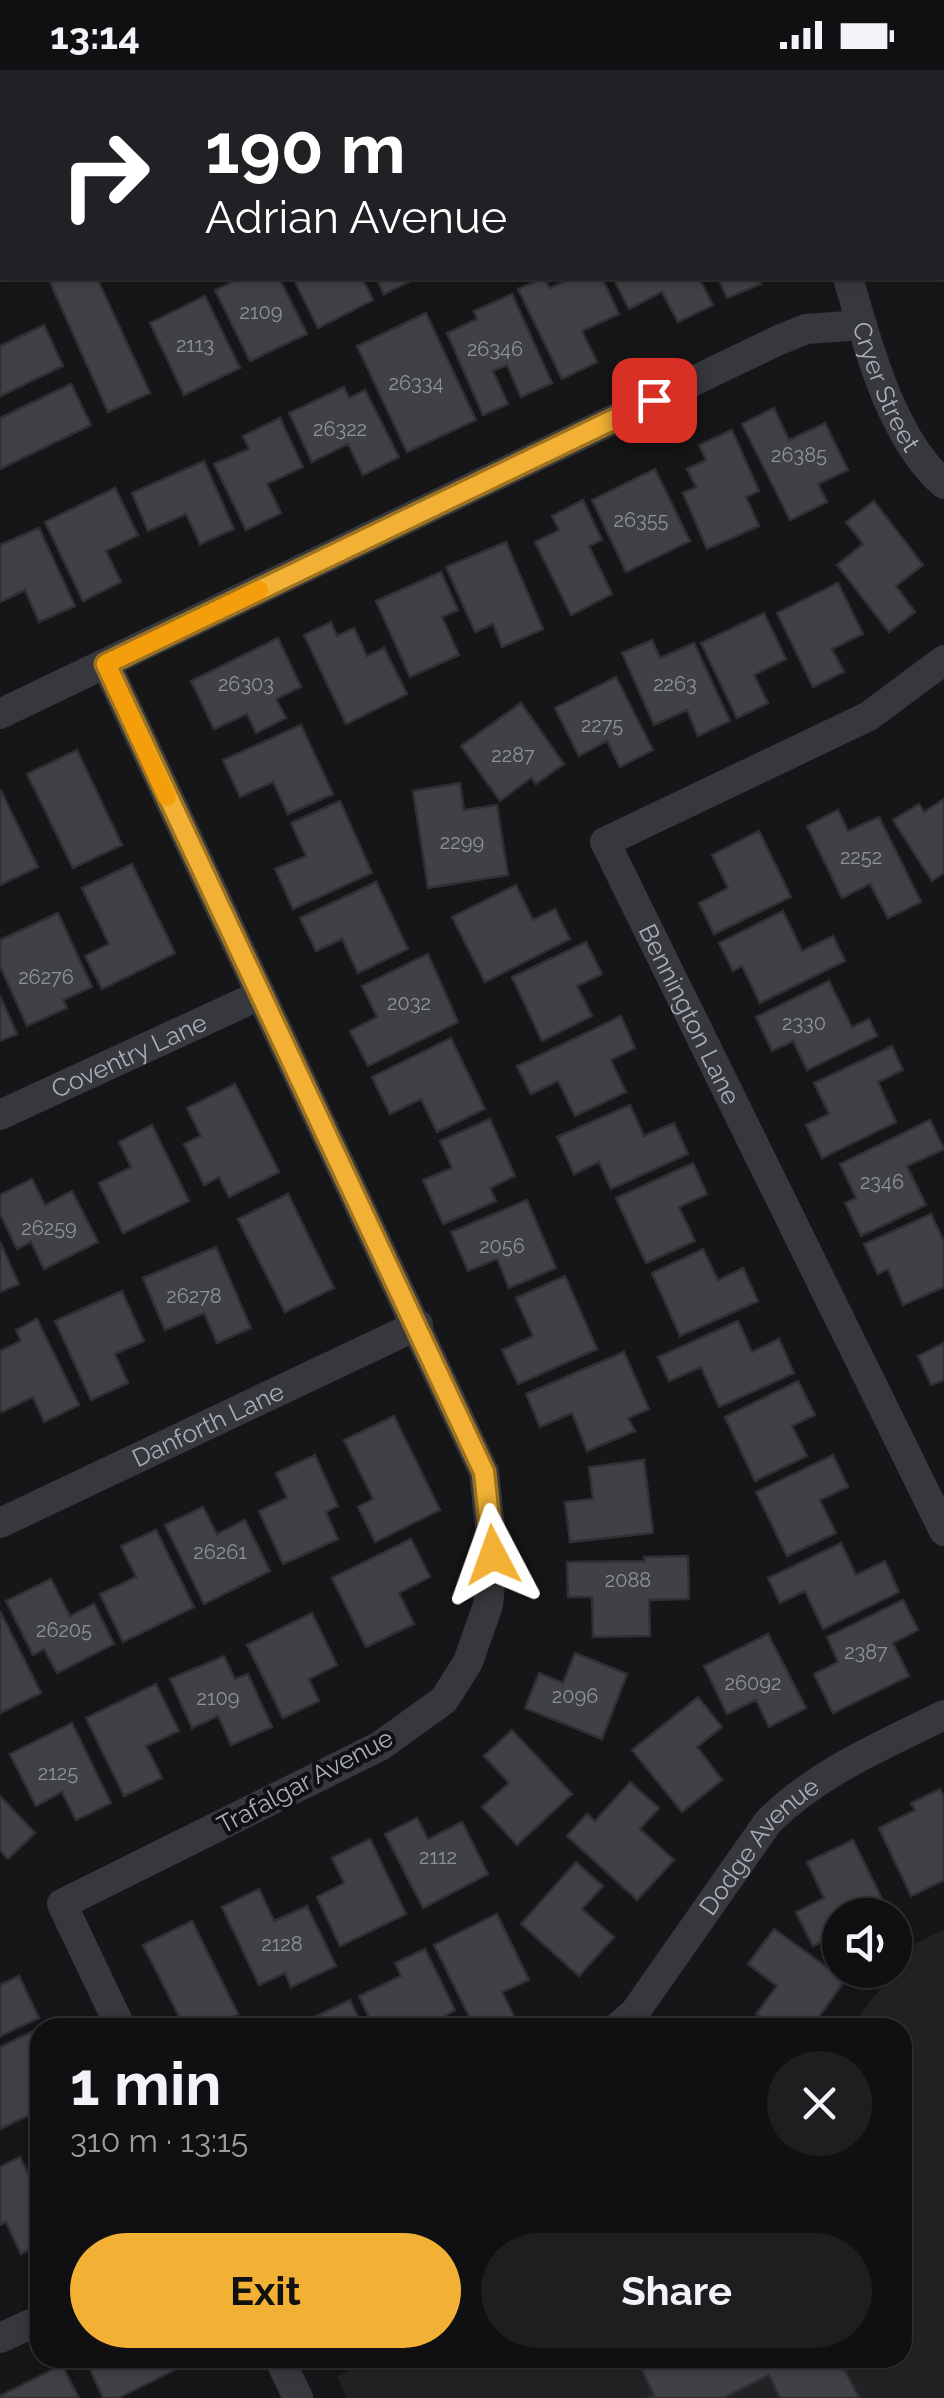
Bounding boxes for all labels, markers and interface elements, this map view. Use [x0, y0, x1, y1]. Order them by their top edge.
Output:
text: 13:14 [50, 13, 140, 58]
text: 190 m [205, 107, 406, 189]
icon: right [40, 110, 170, 240]
text: Adrian Avenue [205, 191, 507, 244]
house number: 2109 [240, 300, 282, 324]
street label: Cryer Street [847, 318, 927, 457]
house number: 2113 [176, 333, 214, 357]
house number: 26346 [467, 337, 523, 361]
pin [612, 358, 697, 443]
house number: 26334 [389, 371, 443, 395]
icon: arrive [627, 373, 682, 428]
house number: 26322 [313, 417, 367, 441]
house number: 26385 [771, 443, 827, 467]
house number: 26355 [614, 508, 669, 532]
house number: 26303 [218, 672, 274, 696]
house number: 2263 [653, 672, 697, 696]
house number: 2275 [581, 713, 623, 737]
house number: 2287 [491, 743, 535, 767]
house number: 2299 [440, 830, 484, 854]
house number: 2252 [840, 845, 882, 869]
street label: Bennington Lane [633, 919, 747, 1109]
house number: 26276 [18, 965, 74, 989]
house number: 2032 [387, 991, 431, 1015]
street label: Coventry Lane [47, 1007, 211, 1104]
house number: 2330 [782, 1011, 826, 1035]
house number: 2346 [860, 1170, 904, 1194]
house number: 26259 [21, 1216, 77, 1240]
house number: 2056 [479, 1234, 525, 1258]
house number: 26278 [166, 1284, 222, 1308]
street label: Danforth Lane [127, 1376, 289, 1473]
position arrow [441, 1503, 545, 1607]
house number: 26261 [193, 1540, 247, 1564]
house number: 2088 [605, 1568, 651, 1592]
house number: 26205 [36, 1618, 92, 1642]
house number: 2387 [844, 1640, 888, 1664]
house number: 26092 [725, 1671, 781, 1695]
house number: 2096 [552, 1684, 598, 1708]
house number: 2109 [197, 1686, 239, 1710]
street label: Trafalgar Avenue [212, 1722, 398, 1840]
house number: 2125 [38, 1761, 78, 1785]
street label: Dodge Avenue [693, 1771, 825, 1921]
house number: 2112 [419, 1845, 457, 1869]
map controls [822, 1898, 912, 1988]
button: sound [822, 1898, 912, 1988]
house number: 2128 [261, 1932, 303, 1956]
text: 1 min [70, 2049, 221, 2119]
button: close [767, 2051, 872, 2156]
text: 310 m · 13:15 [70, 2122, 248, 2159]
button: Exit [70, 2233, 461, 2348]
button: Share [481, 2233, 872, 2348]

